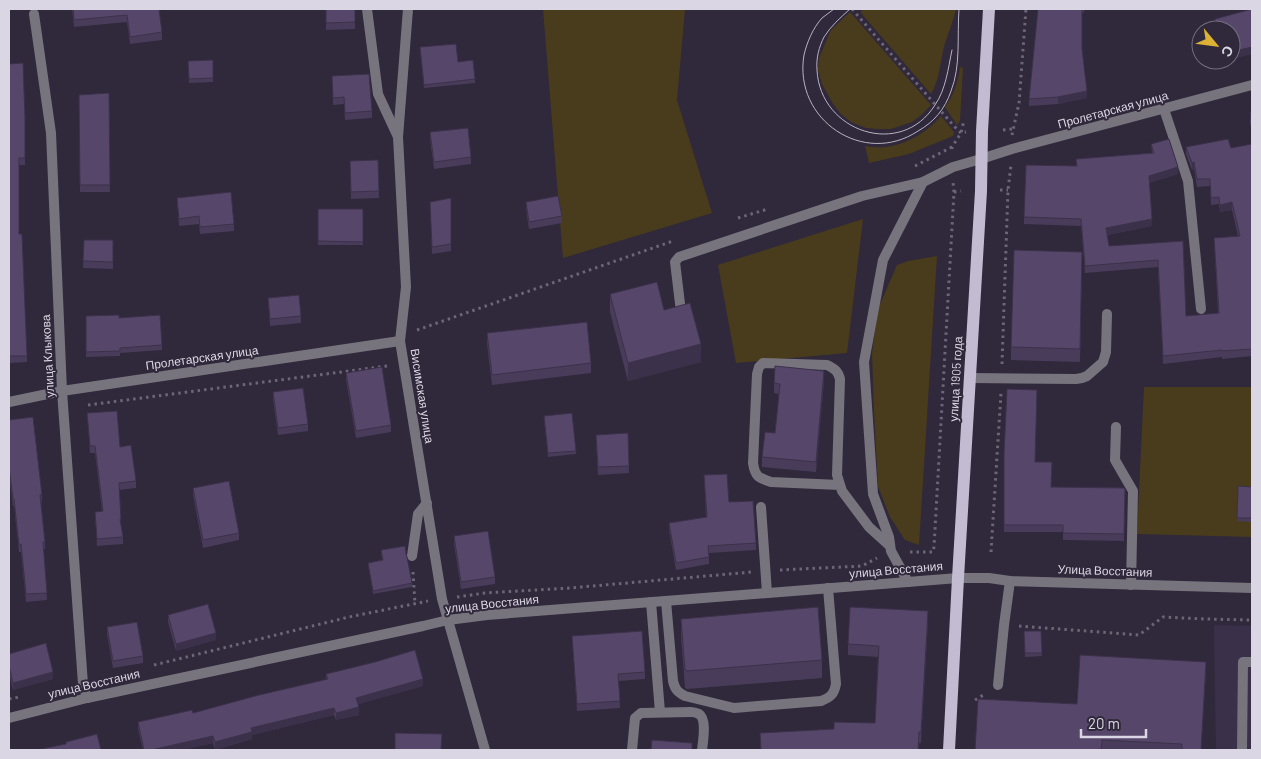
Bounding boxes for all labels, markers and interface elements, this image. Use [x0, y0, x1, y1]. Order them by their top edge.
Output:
north arrow [1191, 20, 1241, 70]
text: С [1218, 43, 1238, 60]
street label: Пролетарская улица [1056, 87, 1170, 131]
street label: улица Клыкова [38, 314, 57, 398]
street label: улица 1905 года [946, 336, 965, 422]
street label: Пролетарская улица [145, 342, 260, 373]
street label: Висимская улица [408, 347, 437, 445]
street label: улица Восстания [849, 558, 943, 581]
street label: Улица Восстания [1057, 561, 1153, 580]
street label: улица Восстания [444, 591, 539, 616]
street label: улица Восстания [46, 666, 141, 701]
scale bar [1081, 706, 1146, 738]
text: 20 m [1088, 714, 1120, 732]

